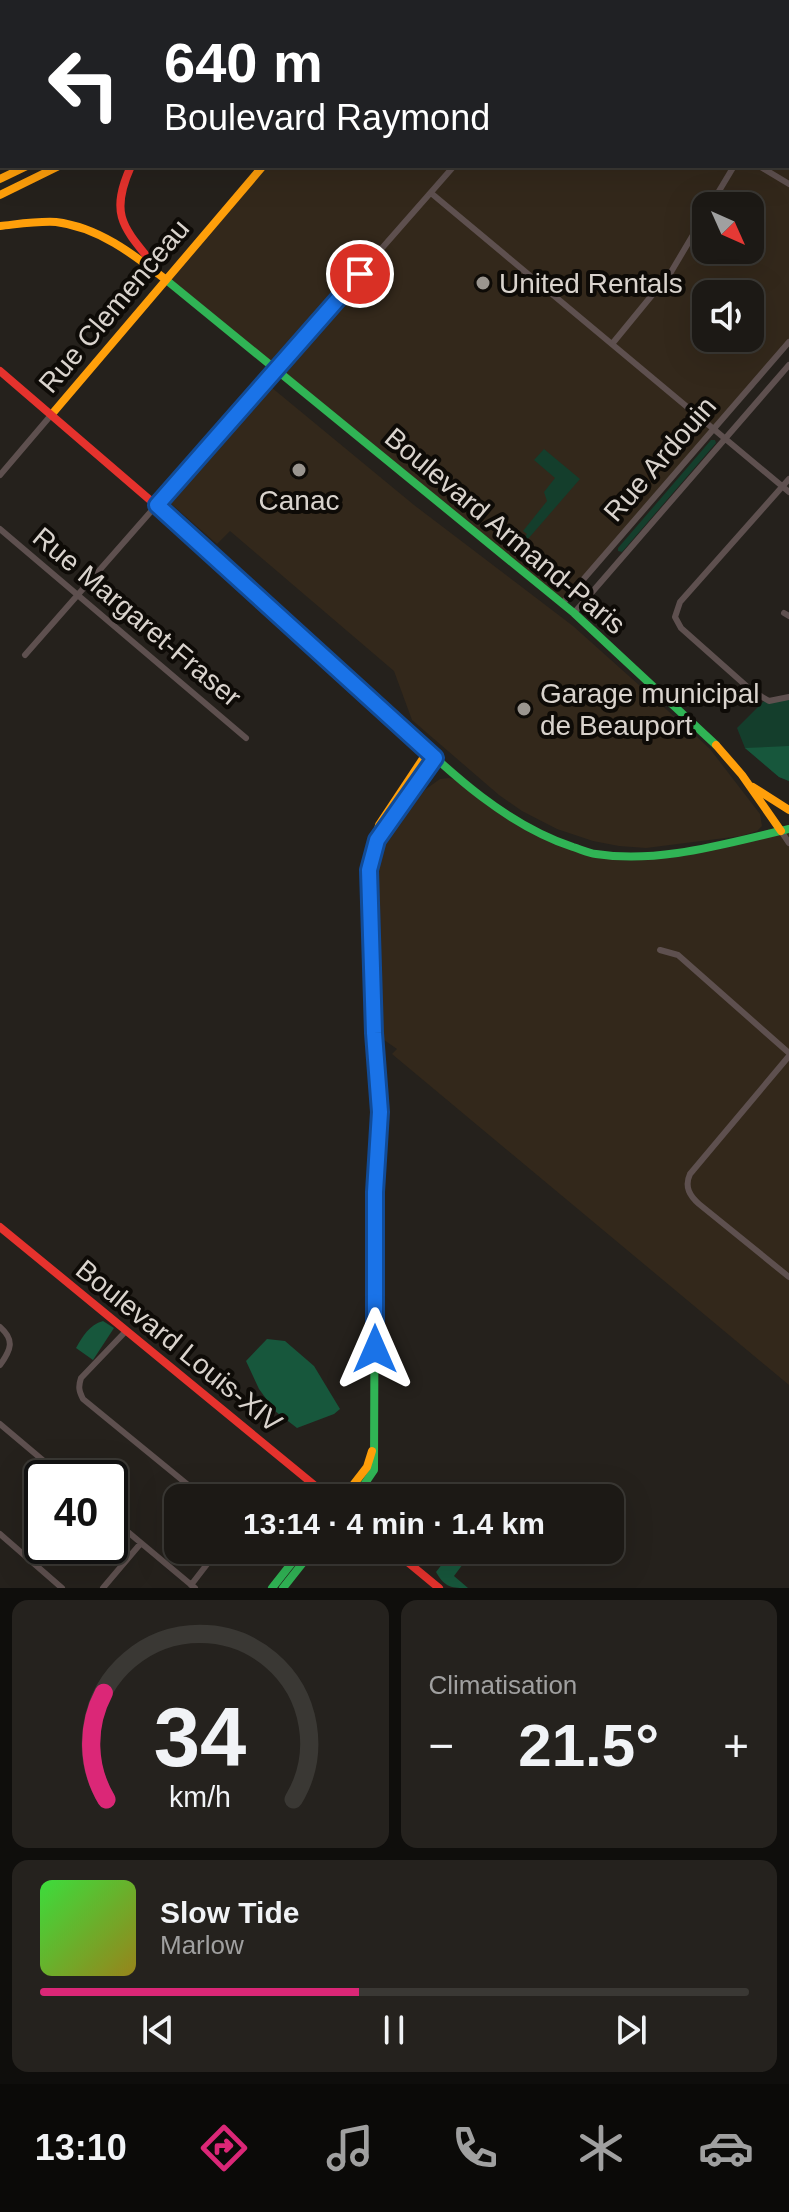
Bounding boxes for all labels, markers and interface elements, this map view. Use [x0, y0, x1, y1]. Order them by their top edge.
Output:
text: 640 m [164, 31, 323, 94]
icon: left [32, 32, 136, 136]
text: Boulevard Raymond [164, 97, 490, 138]
north arrow [692, 192, 764, 264]
map controls [692, 192, 764, 352]
street label: Rue Clemenceau [33, 213, 195, 399]
pin [326, 240, 394, 308]
icon: arrive [338, 252, 382, 296]
place label: United Rentals [499, 268, 683, 299]
marker: United Rentals [474, 274, 492, 292]
button: sound [692, 280, 764, 352]
street label: Rue Ardouin [598, 391, 722, 527]
street label: Boulevard Armand-Paris [379, 422, 631, 640]
marker: Canac [290, 461, 308, 479]
place label: Canac [259, 485, 339, 516]
street label: Rue Margaret-Fraser [27, 521, 247, 713]
place label: Garage municipal de Beauport [540, 678, 759, 741]
marker: Garage municipal de Beauport [515, 700, 533, 718]
street label: Boulevard Louis-XIV [70, 1254, 288, 1439]
position arrow [333, 1307, 417, 1391]
speed limit sign: 40 [24, 1460, 128, 1564]
text: 13:14 · 4 min · 1.4 km [243, 1507, 545, 1540]
text: Climatisation [429, 1670, 577, 1700]
text: 34 [154, 1691, 247, 1784]
text: 21.5° [518, 1712, 659, 1779]
text: − [429, 1721, 454, 1770]
text: + [723, 1721, 749, 1770]
text: km/h [169, 1781, 231, 1813]
text: Slow Tide [160, 1896, 299, 1929]
text: Marlow [160, 1930, 244, 1960]
icon: previous [136, 2008, 180, 2052]
icon: pause [372, 2008, 416, 2052]
icon: next [609, 2008, 653, 2052]
icon: directions [196, 2120, 252, 2176]
icon: music [322, 2120, 378, 2176]
icon: phone [447, 2120, 503, 2176]
icon: climate [573, 2120, 629, 2176]
icon: car [698, 2120, 754, 2176]
text: 13:10 [35, 2127, 127, 2168]

